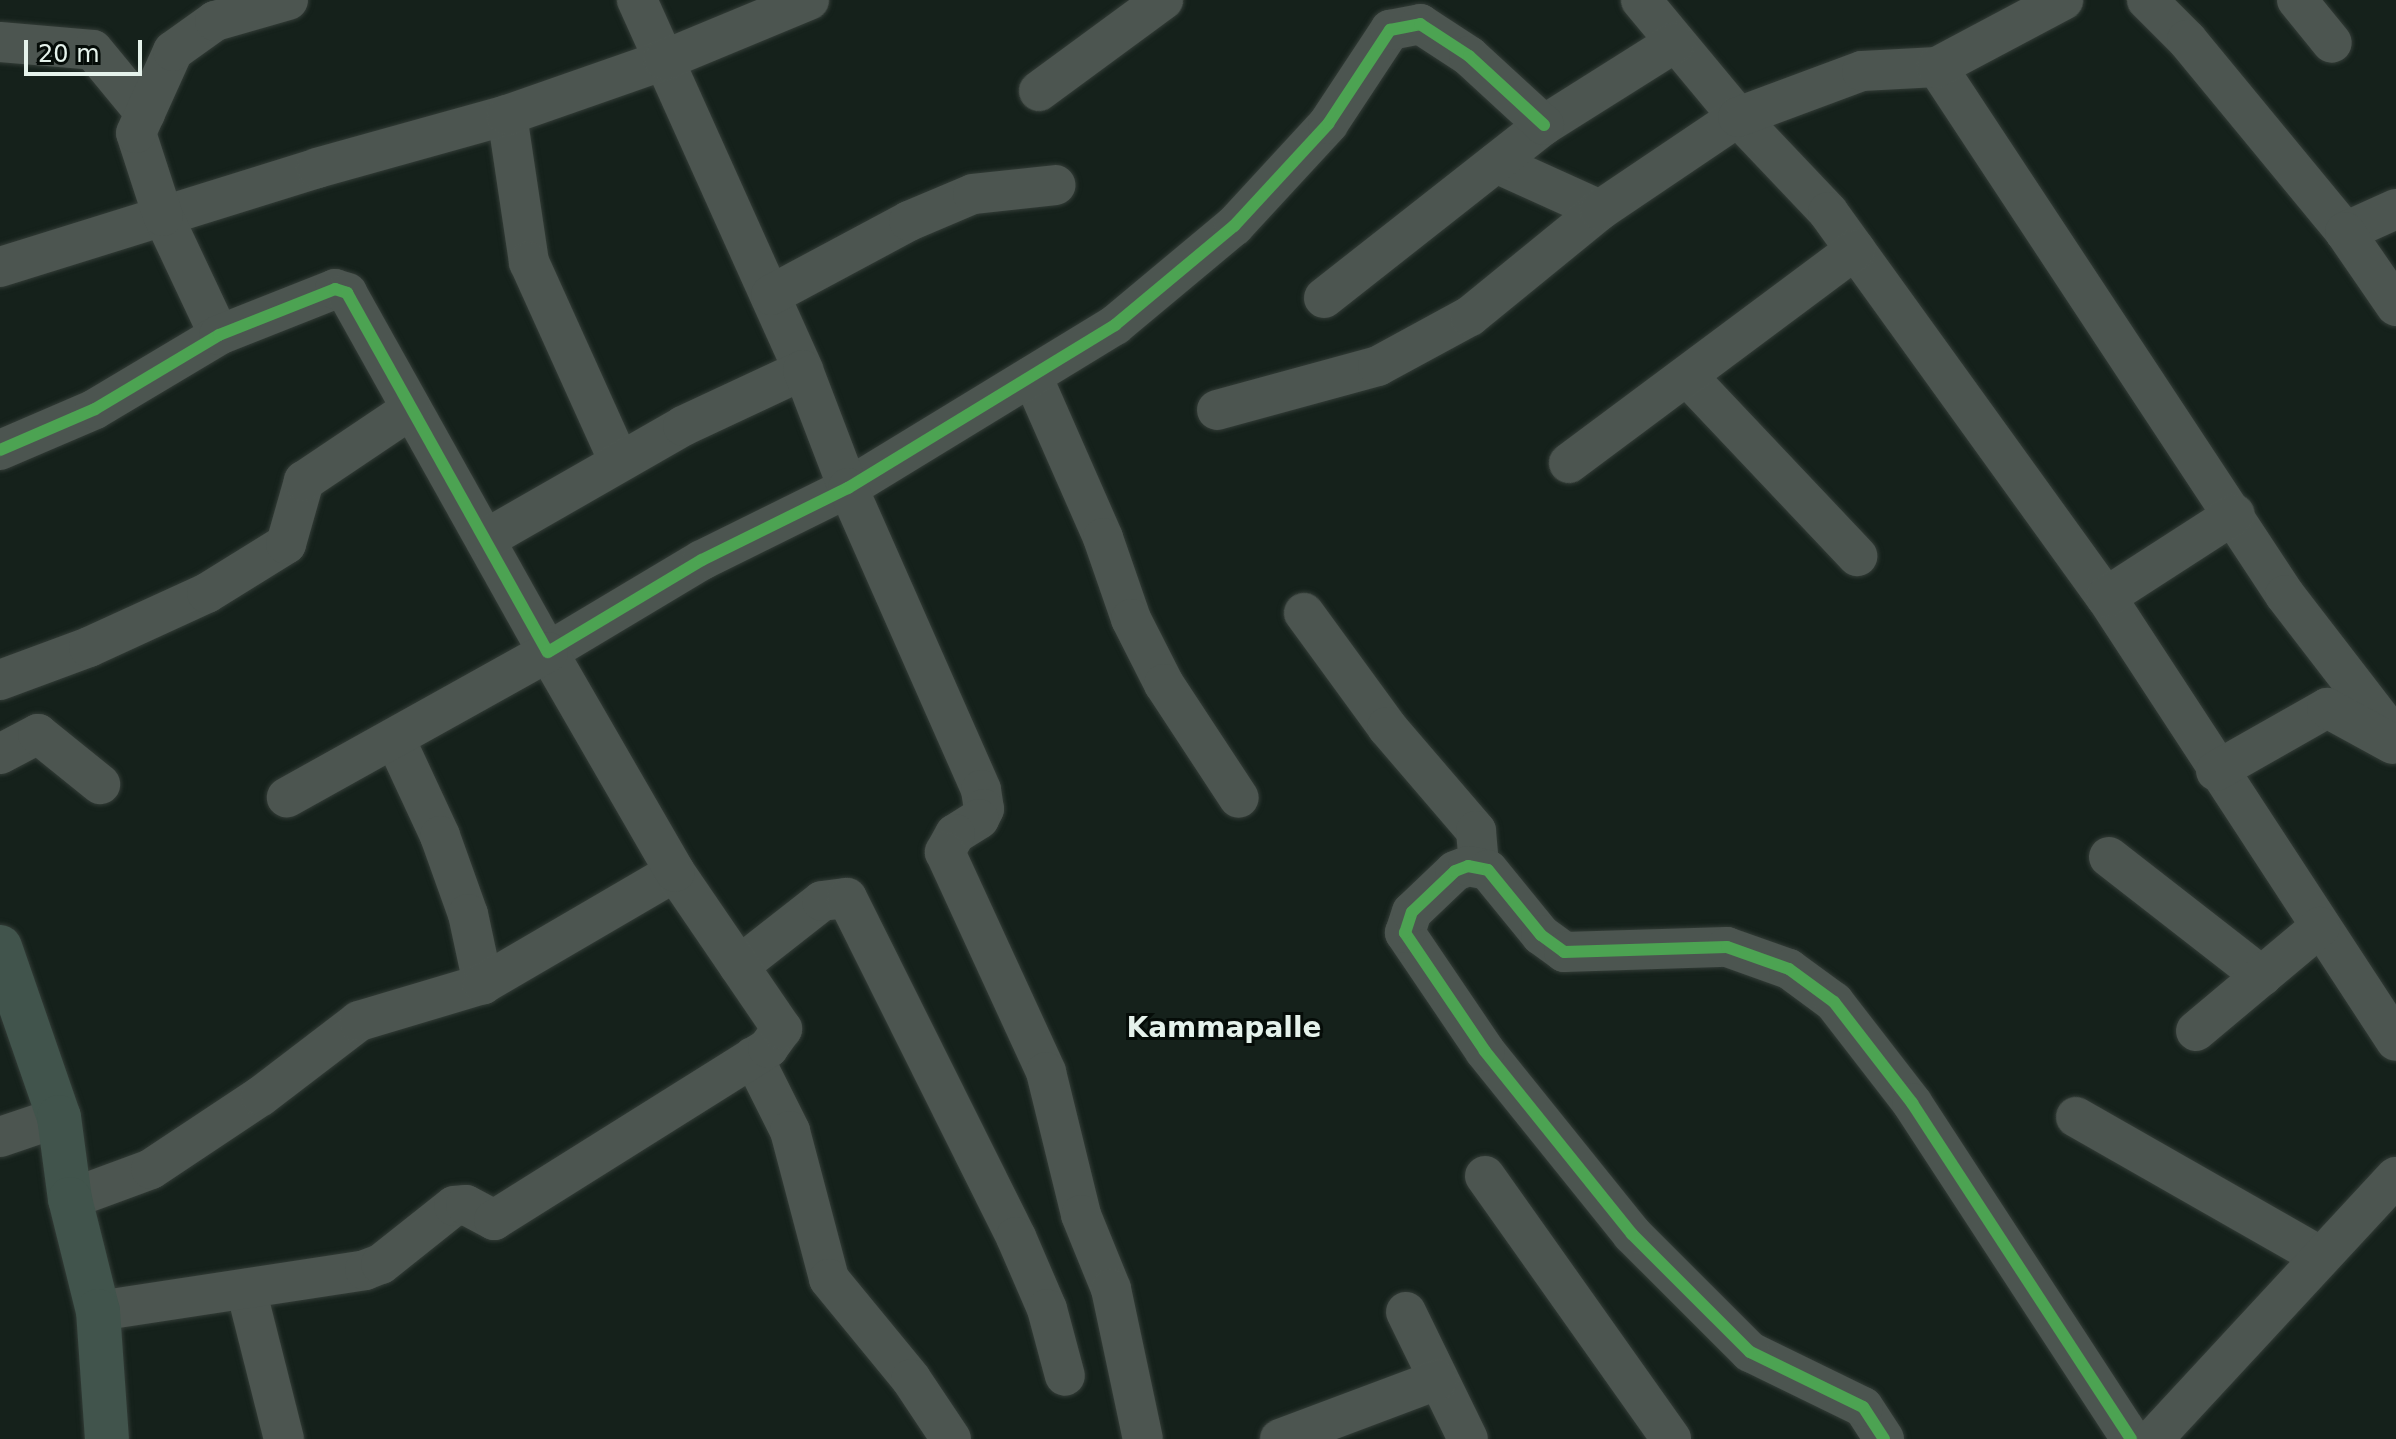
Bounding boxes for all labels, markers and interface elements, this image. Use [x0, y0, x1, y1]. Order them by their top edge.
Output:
scale bar [28, 24, 146, 74]
text: 20 m [38, 40, 100, 68]
district label: Kammapalle [1127, 1011, 1321, 1045]

